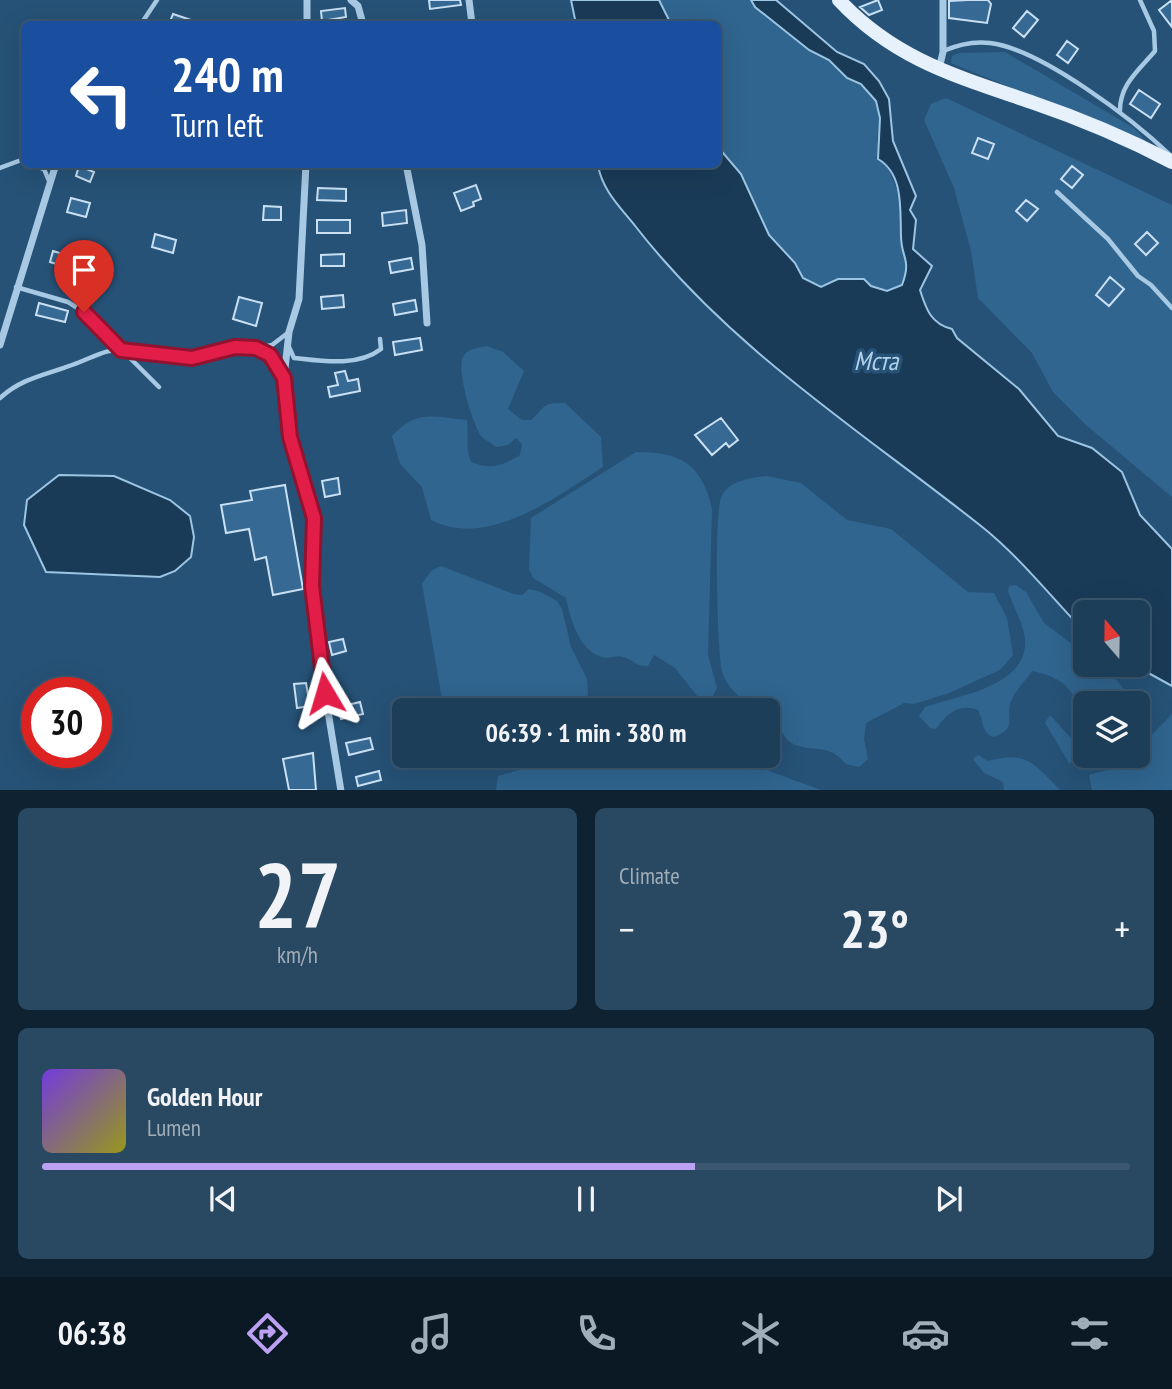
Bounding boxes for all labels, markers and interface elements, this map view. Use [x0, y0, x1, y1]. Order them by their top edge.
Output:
text: 240 m [171, 42, 284, 106]
icon: left [56, 49, 147, 140]
text: Turn left [171, 104, 263, 146]
pin [54, 240, 114, 312]
icon: arrive [65, 251, 103, 289]
water label: Мста [854, 344, 900, 377]
north arrow [1073, 600, 1150, 677]
map controls [1073, 600, 1150, 768]
position arrow [288, 656, 362, 730]
speed limit sign: 30 [21, 677, 112, 768]
button: layers [1073, 691, 1150, 768]
text: 06:39 · 1 min · 380 m [486, 716, 686, 749]
text: 27 [254, 835, 341, 953]
text: Climate [619, 861, 680, 890]
text: 23° [840, 895, 909, 962]
text: − [619, 904, 635, 953]
text: + [1114, 904, 1130, 953]
text: km/h [277, 940, 318, 969]
text: Golden Hour [147, 1080, 262, 1113]
text: Lumen [147, 1113, 201, 1142]
icon: previous [204, 1180, 242, 1218]
icon: pause [567, 1180, 605, 1218]
icon: next [930, 1180, 968, 1218]
icon: directions [243, 1309, 292, 1358]
icon: music [407, 1309, 456, 1358]
icon: phone [572, 1309, 621, 1358]
icon: climate [736, 1309, 785, 1358]
icon: car [901, 1309, 950, 1358]
icon: filters [1065, 1309, 1114, 1358]
text: 06:38 [58, 1312, 127, 1354]

